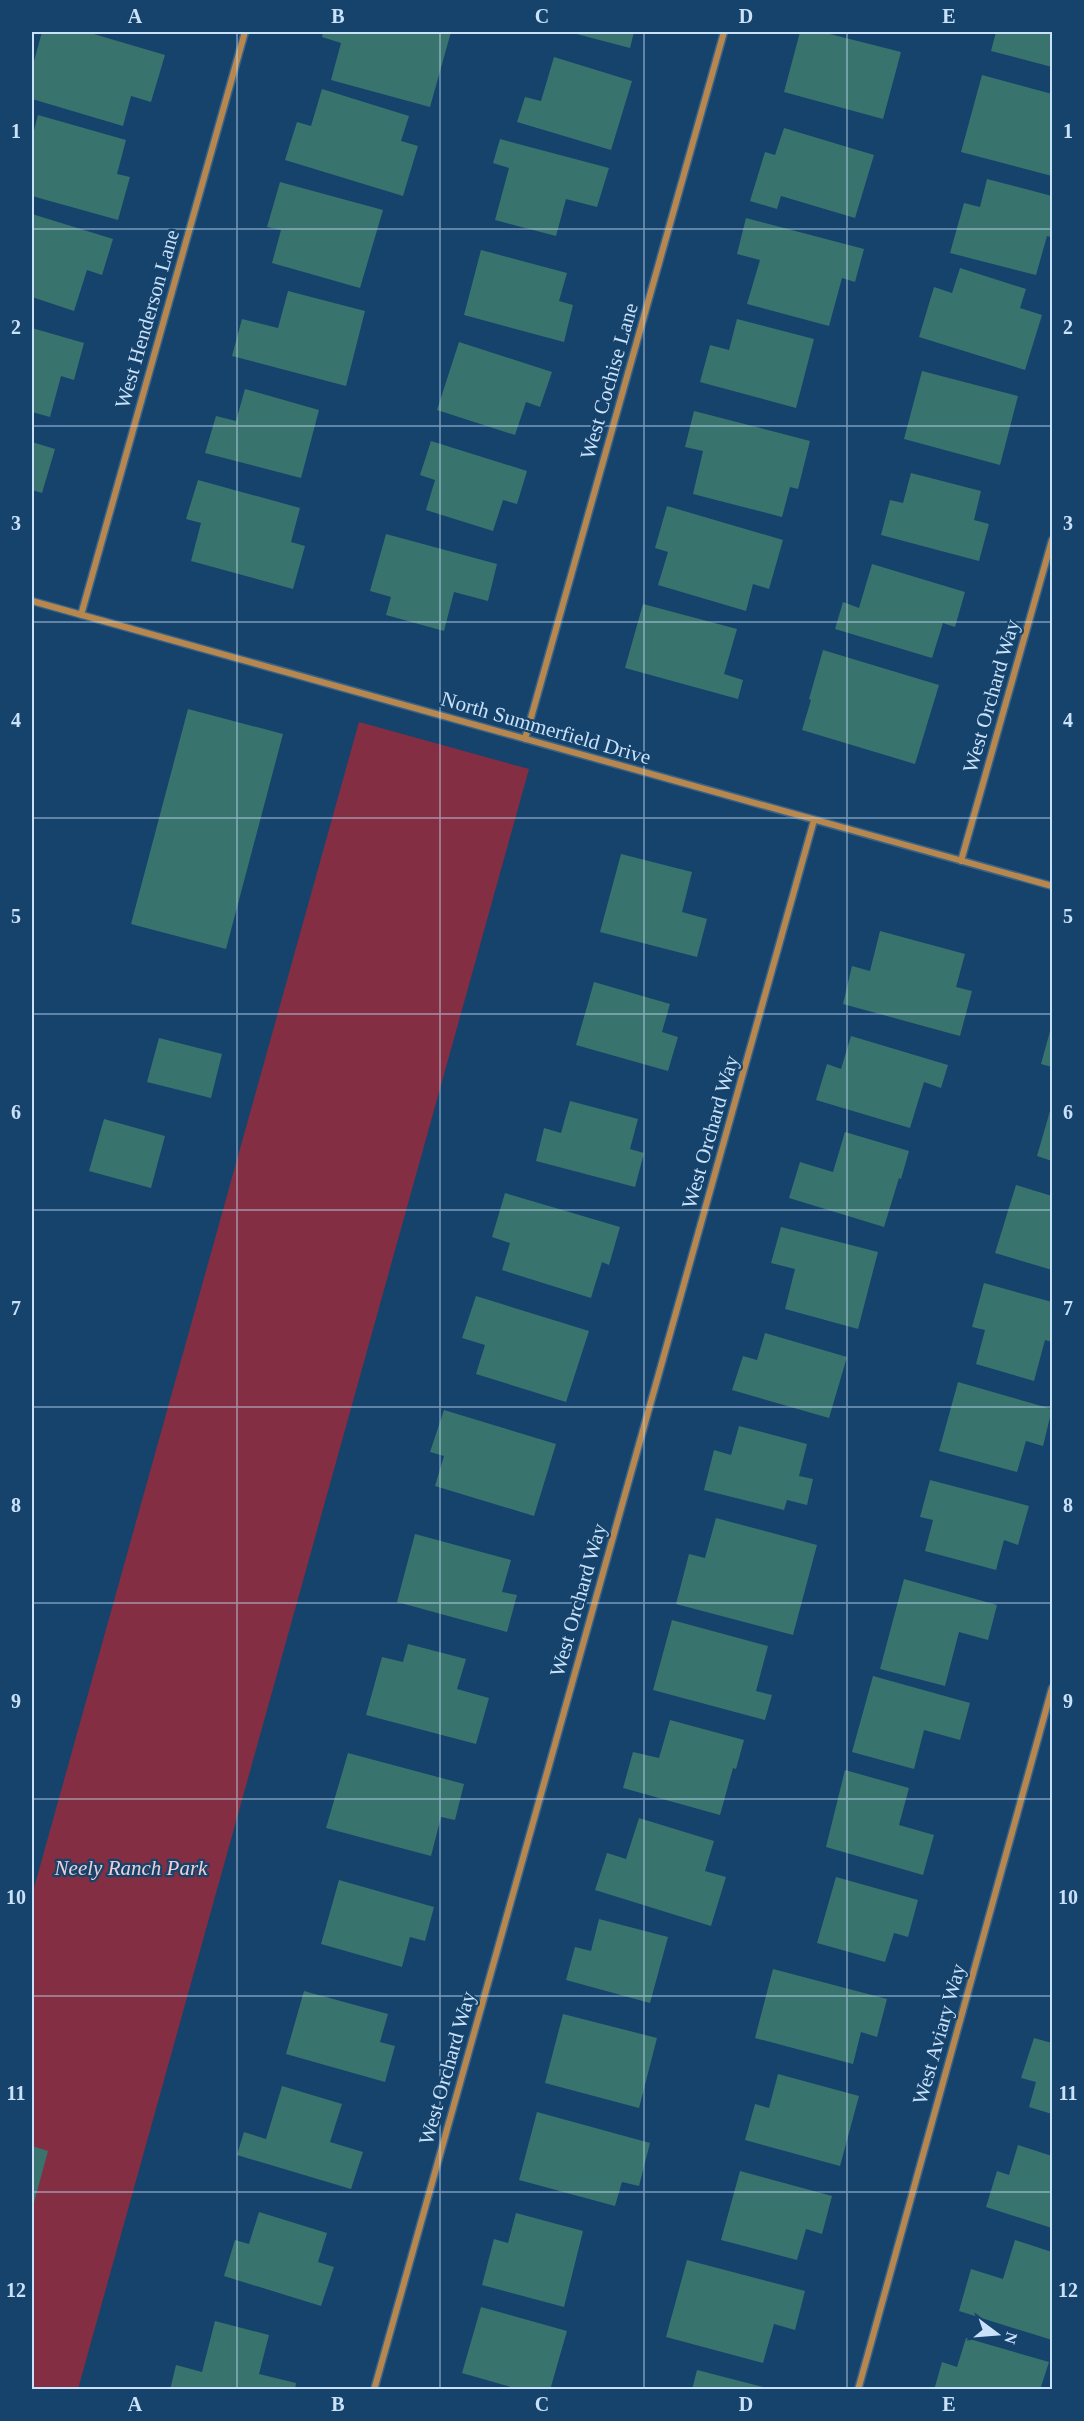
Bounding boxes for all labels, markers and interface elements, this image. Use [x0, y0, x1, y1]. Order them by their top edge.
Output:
text: A [128, 5, 143, 27]
text: B [331, 5, 345, 27]
text: C [535, 5, 549, 27]
text: D [739, 5, 753, 27]
text: E [942, 5, 956, 27]
text: 1 [11, 120, 21, 142]
text: 1 [1063, 120, 1073, 142]
street label: West Henderson Lane [110, 227, 184, 411]
street label: West Cochise Lane [575, 300, 643, 462]
text: 2 [11, 316, 21, 338]
text: 2 [1063, 316, 1073, 338]
text: 3 [11, 512, 21, 534]
text: 3 [1063, 512, 1073, 534]
street label: West Orchard Way [958, 616, 1024, 775]
street label: North Summerfield Drive [438, 687, 654, 769]
text: 4 [11, 709, 21, 731]
text: 4 [1063, 709, 1073, 731]
text: 5 [11, 905, 21, 927]
text: 5 [1063, 905, 1073, 927]
street label: West Orchard Way [677, 1052, 743, 1211]
text: 6 [11, 1101, 21, 1123]
text: 6 [1063, 1101, 1073, 1123]
text: 7 [11, 1297, 21, 1319]
text: 7 [1063, 1297, 1073, 1319]
text: 8 [11, 1494, 21, 1516]
text: 8 [1063, 1494, 1073, 1516]
street label: West Orchard Way [545, 1520, 611, 1679]
text: 9 [11, 1690, 21, 1712]
text: 9 [1063, 1690, 1073, 1712]
park label: Neely Ranch Park [54, 1856, 208, 1880]
text: 10 [6, 1886, 26, 1908]
text: 10 [1058, 1886, 1078, 1908]
street label: West Aviary Way [907, 1960, 971, 2107]
street label: West Orchard Way [414, 1988, 480, 2147]
text: 11 [7, 2082, 25, 2104]
text: 11 [1059, 2082, 1077, 2104]
text: 12 [6, 2279, 26, 2301]
text: 12 [1058, 2279, 1078, 2301]
north arrow [967, 2304, 1027, 2364]
text: N [1001, 2330, 1021, 2346]
text: A [128, 2393, 143, 2415]
text: B [331, 2393, 345, 2415]
text: C [535, 2393, 549, 2415]
text: D [739, 2393, 753, 2415]
text: E [942, 2393, 956, 2415]

